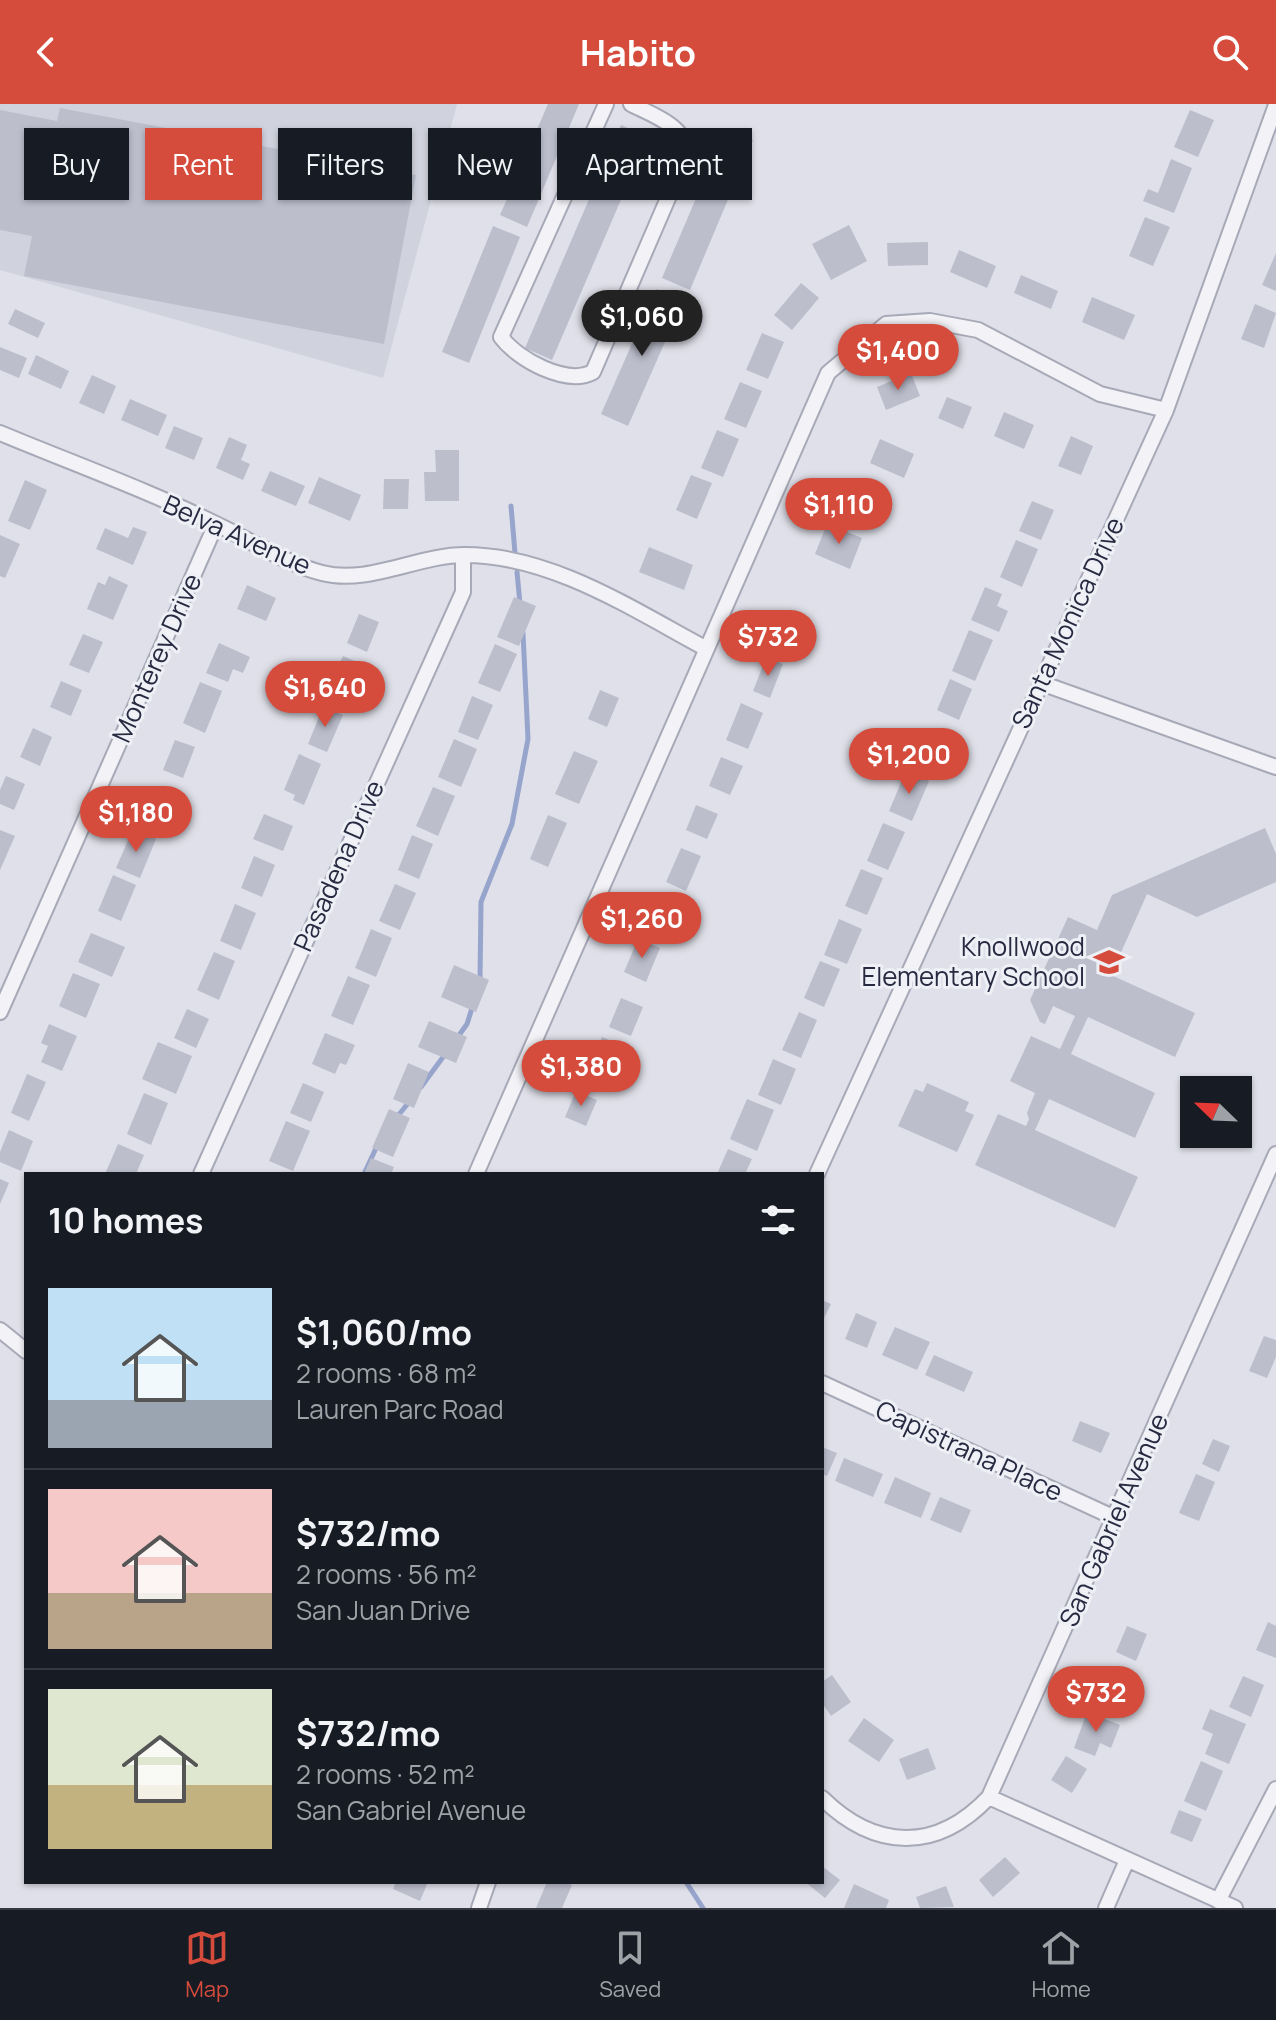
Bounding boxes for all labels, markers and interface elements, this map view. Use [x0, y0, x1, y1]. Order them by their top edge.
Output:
text: Habito [580, 28, 696, 77]
icon: back [24, 30, 68, 74]
icon: search [1208, 30, 1252, 74]
chip: Buy [24, 128, 129, 200]
chip: Rent [145, 128, 262, 200]
chip: Filters [278, 128, 412, 200]
chip: New [428, 128, 541, 200]
chip: Apartment [557, 128, 752, 200]
pin: $1,060 [577, 290, 707, 358]
text: $1,060 [600, 298, 684, 334]
pin: $1,400 [833, 324, 963, 392]
text: $1,400 [856, 332, 940, 368]
pin: $1,110 [774, 478, 904, 546]
street label: Belva Avenue [158, 485, 317, 583]
text: $1,110 [803, 486, 875, 522]
street label: Santa Monica Drive [1002, 511, 1132, 734]
street label: Monterey Drive [103, 567, 209, 748]
pin: $732 [721, 610, 815, 678]
text: $732 [738, 618, 798, 654]
pin: $1,640 [260, 661, 390, 729]
text: $1,640 [283, 669, 367, 705]
pin: $1,200 [844, 728, 974, 796]
text: $1,200 [867, 736, 951, 772]
street label: Pasadena Drive [284, 774, 392, 957]
pin: $1,180 [71, 786, 201, 854]
text: $1,180 [98, 794, 174, 830]
pin: $1,260 [577, 892, 707, 960]
text: $1,260 [600, 900, 684, 936]
place label: Knollwood Elementary School [861, 928, 1085, 994]
school or university icon: Knollwood Elementary School [1092, 945, 1126, 979]
pin: $1,380 [516, 1040, 646, 1108]
text: $1,380 [540, 1048, 622, 1084]
north arrow [1180, 1076, 1252, 1148]
map controls [1180, 1076, 1252, 1148]
text: 10 homes [48, 1197, 204, 1243]
icon: filters [756, 1198, 800, 1242]
text: $1,060/mo [296, 1309, 472, 1355]
icon: home [112, 1320, 208, 1416]
text: 2 rooms · 68 m² [296, 1355, 477, 1391]
text: Lauren Parc Road [296, 1391, 504, 1427]
street label: Capistrana Place [870, 1391, 1069, 1509]
street label: San Gabriel Avenue [1050, 1407, 1176, 1632]
text: $732/mo [296, 1510, 441, 1556]
icon: home [112, 1521, 208, 1617]
text: 2 rooms · 56 m² [296, 1556, 477, 1592]
text: San Juan Drive [296, 1592, 471, 1628]
pin: $732 [1049, 1666, 1143, 1734]
text: $732 [1066, 1674, 1126, 1710]
text: $732/mo [296, 1710, 441, 1756]
icon: home [112, 1721, 208, 1817]
text: 2 rooms · 52 m² [296, 1756, 475, 1792]
text: San Gabriel Avenue [296, 1792, 526, 1828]
tab: Map [185, 1926, 229, 2004]
tab: Saved [599, 1926, 661, 2004]
tab: Home [1031, 1926, 1091, 2004]

